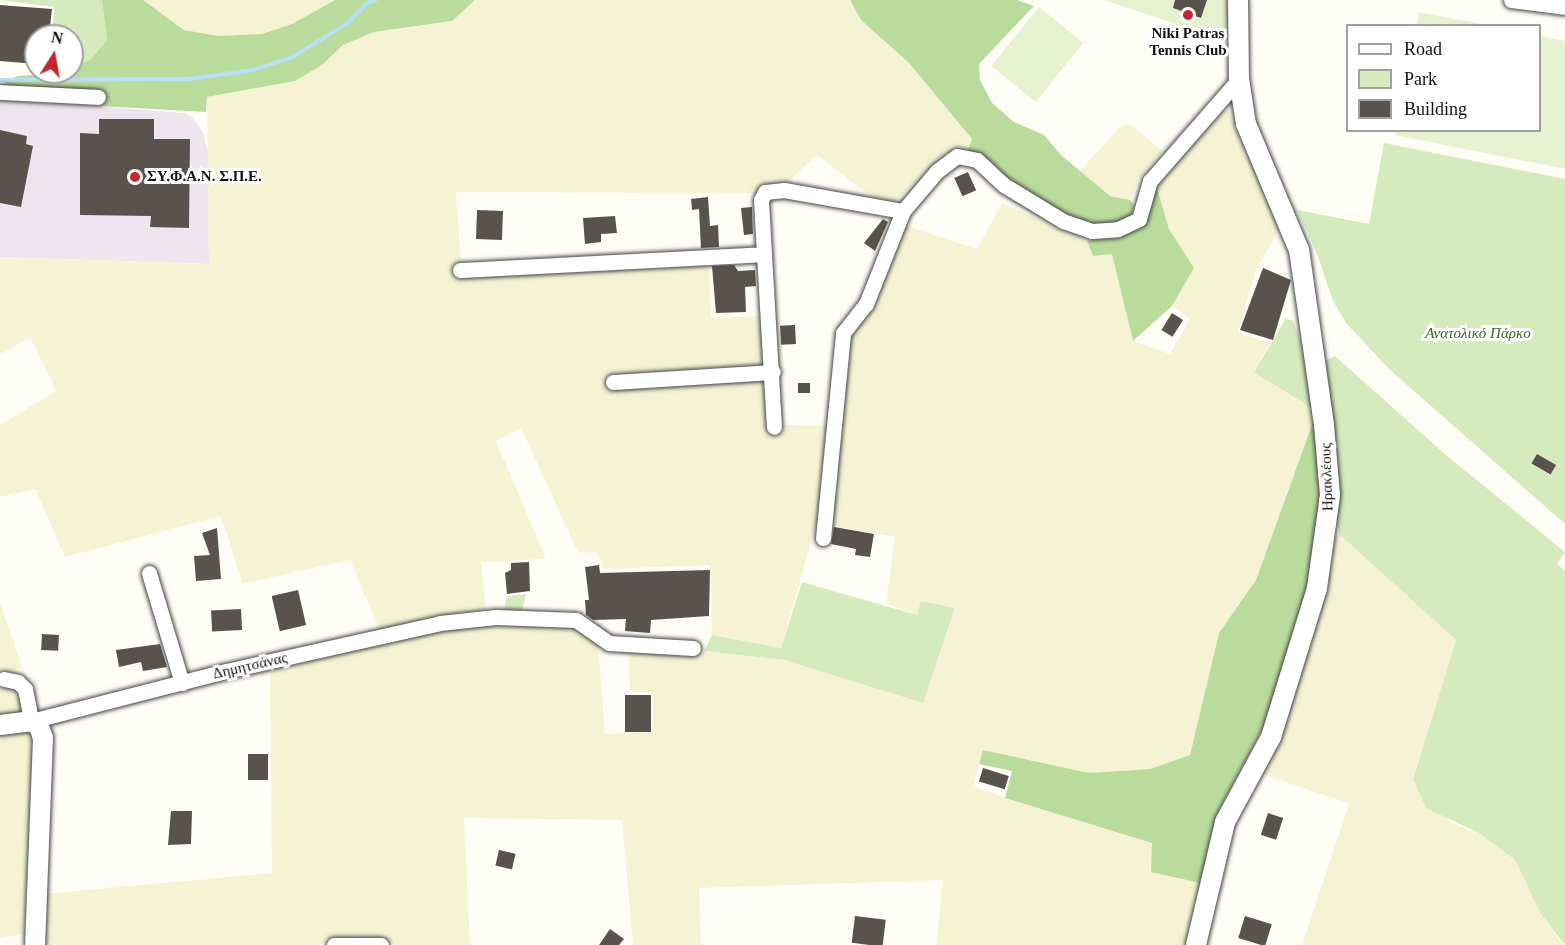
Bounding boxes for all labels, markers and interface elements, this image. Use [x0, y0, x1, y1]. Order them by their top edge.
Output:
marker: Niki Patras Tennis Club [1181, 8, 1195, 22]
north arrow [24, 24, 84, 84]
place label: Niki Patras Tennis Club [1149, 24, 1227, 59]
legend [1346, 24, 1541, 132]
text: N [50, 28, 64, 47]
text: Road [1404, 39, 1442, 59]
text: Park [1404, 69, 1437, 89]
text: Building [1404, 99, 1467, 119]
place label: ΣΥ.Φ.Α.Ν. Σ.Π.Ε. [147, 168, 262, 186]
marker: ΣΥ.Φ.Α.Ν. Σ.Π.Ε. [128, 170, 142, 184]
park label: Ανατολικό Πάρκο [1425, 325, 1531, 343]
street label: Ηρακλέους [1317, 443, 1337, 511]
street label: Δημητσάνας [211, 649, 289, 683]

